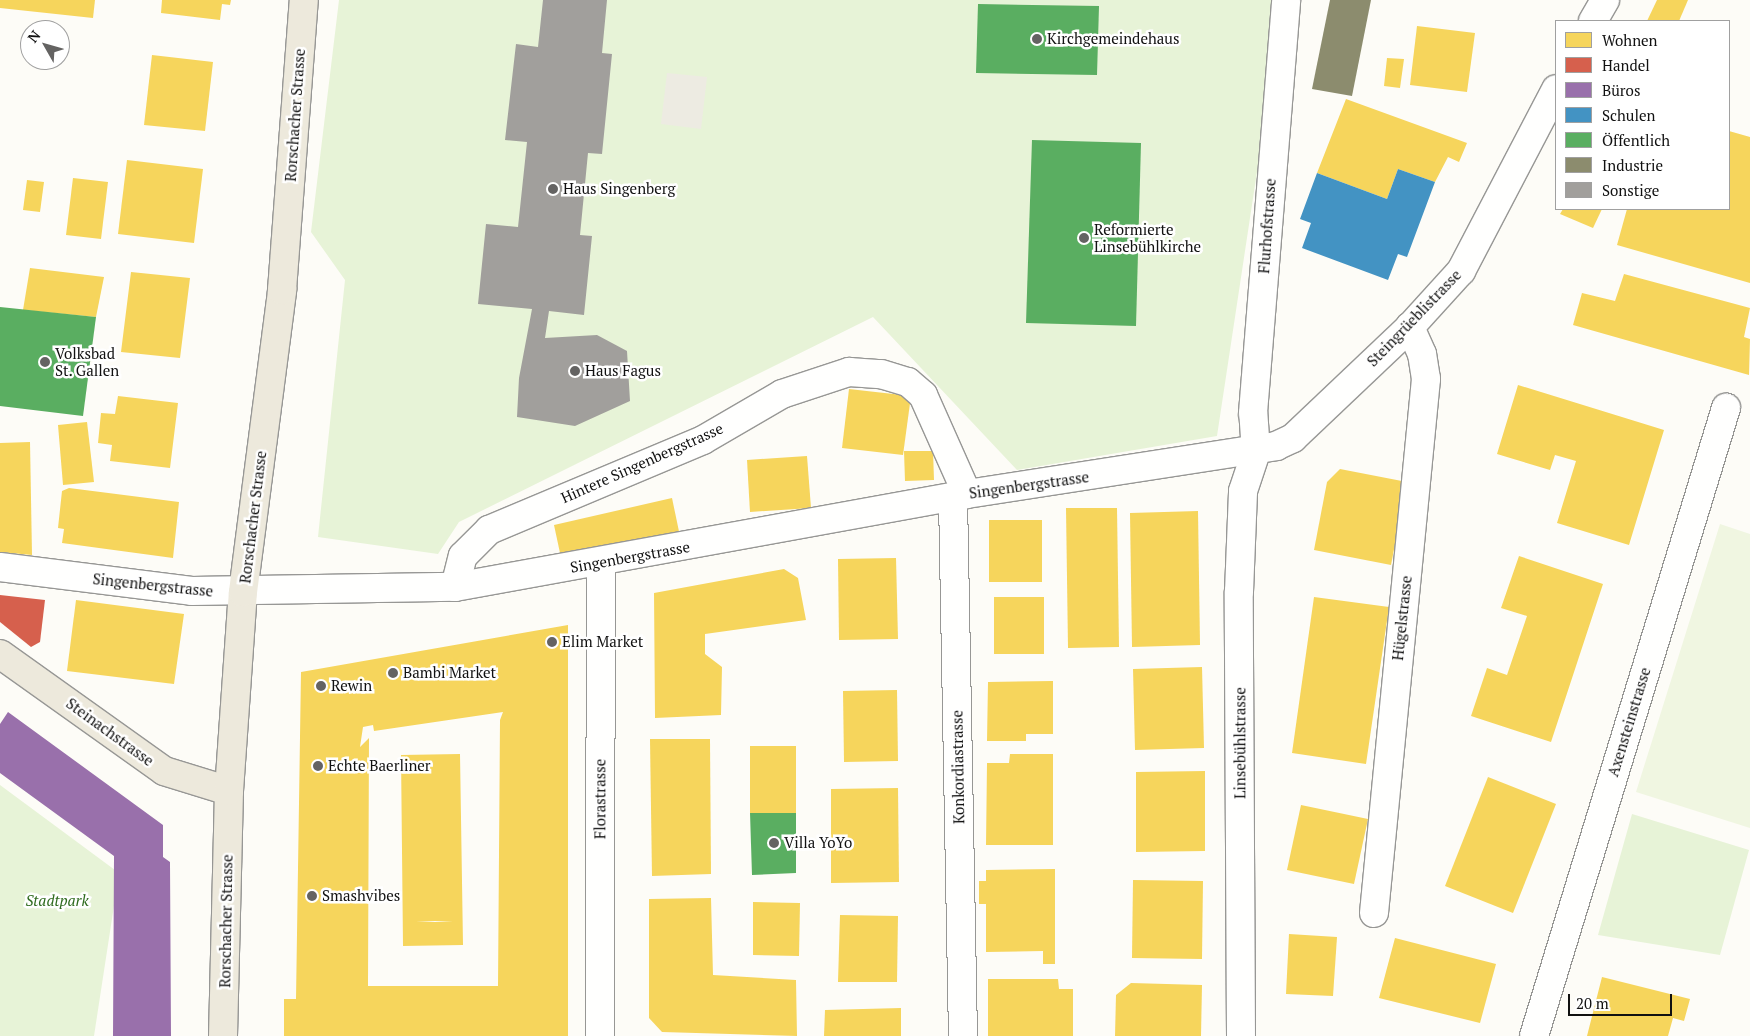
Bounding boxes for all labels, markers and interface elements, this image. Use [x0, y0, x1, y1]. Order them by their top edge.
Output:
north arrow [20, 20, 70, 70]
legend [1555, 20, 1730, 210]
text: N [23, 26, 44, 46]
place label: Kirchgemeindehaus [1047, 30, 1179, 48]
text: Wohnen [1602, 30, 1658, 50]
marker: Kirchgemeindehaus [1031, 33, 1043, 45]
street label: Rorschacher Strasse [281, 48, 309, 182]
text: Handel [1602, 55, 1650, 75]
text: Büros [1602, 80, 1640, 100]
text: Schulen [1602, 105, 1655, 125]
text: Öffentlich [1602, 130, 1670, 150]
text: Industrie [1602, 155, 1663, 175]
street label: Flurhofstrasse [1255, 178, 1279, 274]
place label: Haus Singenberg [563, 180, 675, 198]
text: Sonstige [1602, 180, 1659, 200]
marker: Haus Singenberg [547, 183, 559, 195]
place label: Reformierte Linsebühlkirche [1094, 220, 1201, 255]
marker: Reformierte Linsebühlkirche [1078, 232, 1090, 244]
street label: Steingrüeblistrasse [1363, 266, 1465, 370]
place label: Volksbad St. Gallen [55, 344, 120, 379]
marker: Volksbad St. Gallen [39, 356, 51, 368]
place label: Haus Fagus [585, 362, 661, 380]
marker: Haus Fagus [569, 365, 581, 377]
street label: Hintere Singenbergstrasse [558, 419, 726, 507]
street label: Rorschacher Strasse [236, 450, 270, 584]
street label: Singenbergstrasse [968, 468, 1090, 502]
street label: Singenbergstrasse [569, 538, 691, 576]
street label: Singenbergstrasse [92, 570, 214, 600]
street label: Hügelstrasse [1389, 575, 1415, 661]
place label: Elim Market [562, 633, 643, 651]
marker: Elim Market [546, 636, 558, 648]
place label: Bambi Market [403, 664, 496, 682]
street label: Axensteinstrasse [1604, 665, 1654, 779]
marker: Bambi Market [387, 667, 399, 679]
place label: Rewin [331, 677, 372, 695]
marker: Rewin [315, 680, 327, 692]
street label: Linsebühlstrasse [1231, 687, 1249, 799]
street label: Steinachstrasse [63, 694, 157, 770]
street label: Konkordiastrasse [948, 710, 968, 824]
place label: Echte Baerliner [328, 757, 431, 775]
street label: Florastrasse [591, 759, 609, 839]
marker: Echte Baerliner [312, 760, 324, 772]
place label: Villa YoYo [784, 834, 852, 852]
marker: Villa YoYo [768, 837, 780, 849]
street label: Rorschacher Strasse [216, 854, 236, 988]
place label: Smashvibes [322, 887, 400, 905]
marker: Smashvibes [306, 890, 318, 902]
park label: Stadtpark [25, 892, 89, 910]
scale bar [1570, 984, 1674, 1016]
text: 20 m [1576, 993, 1609, 1013]

